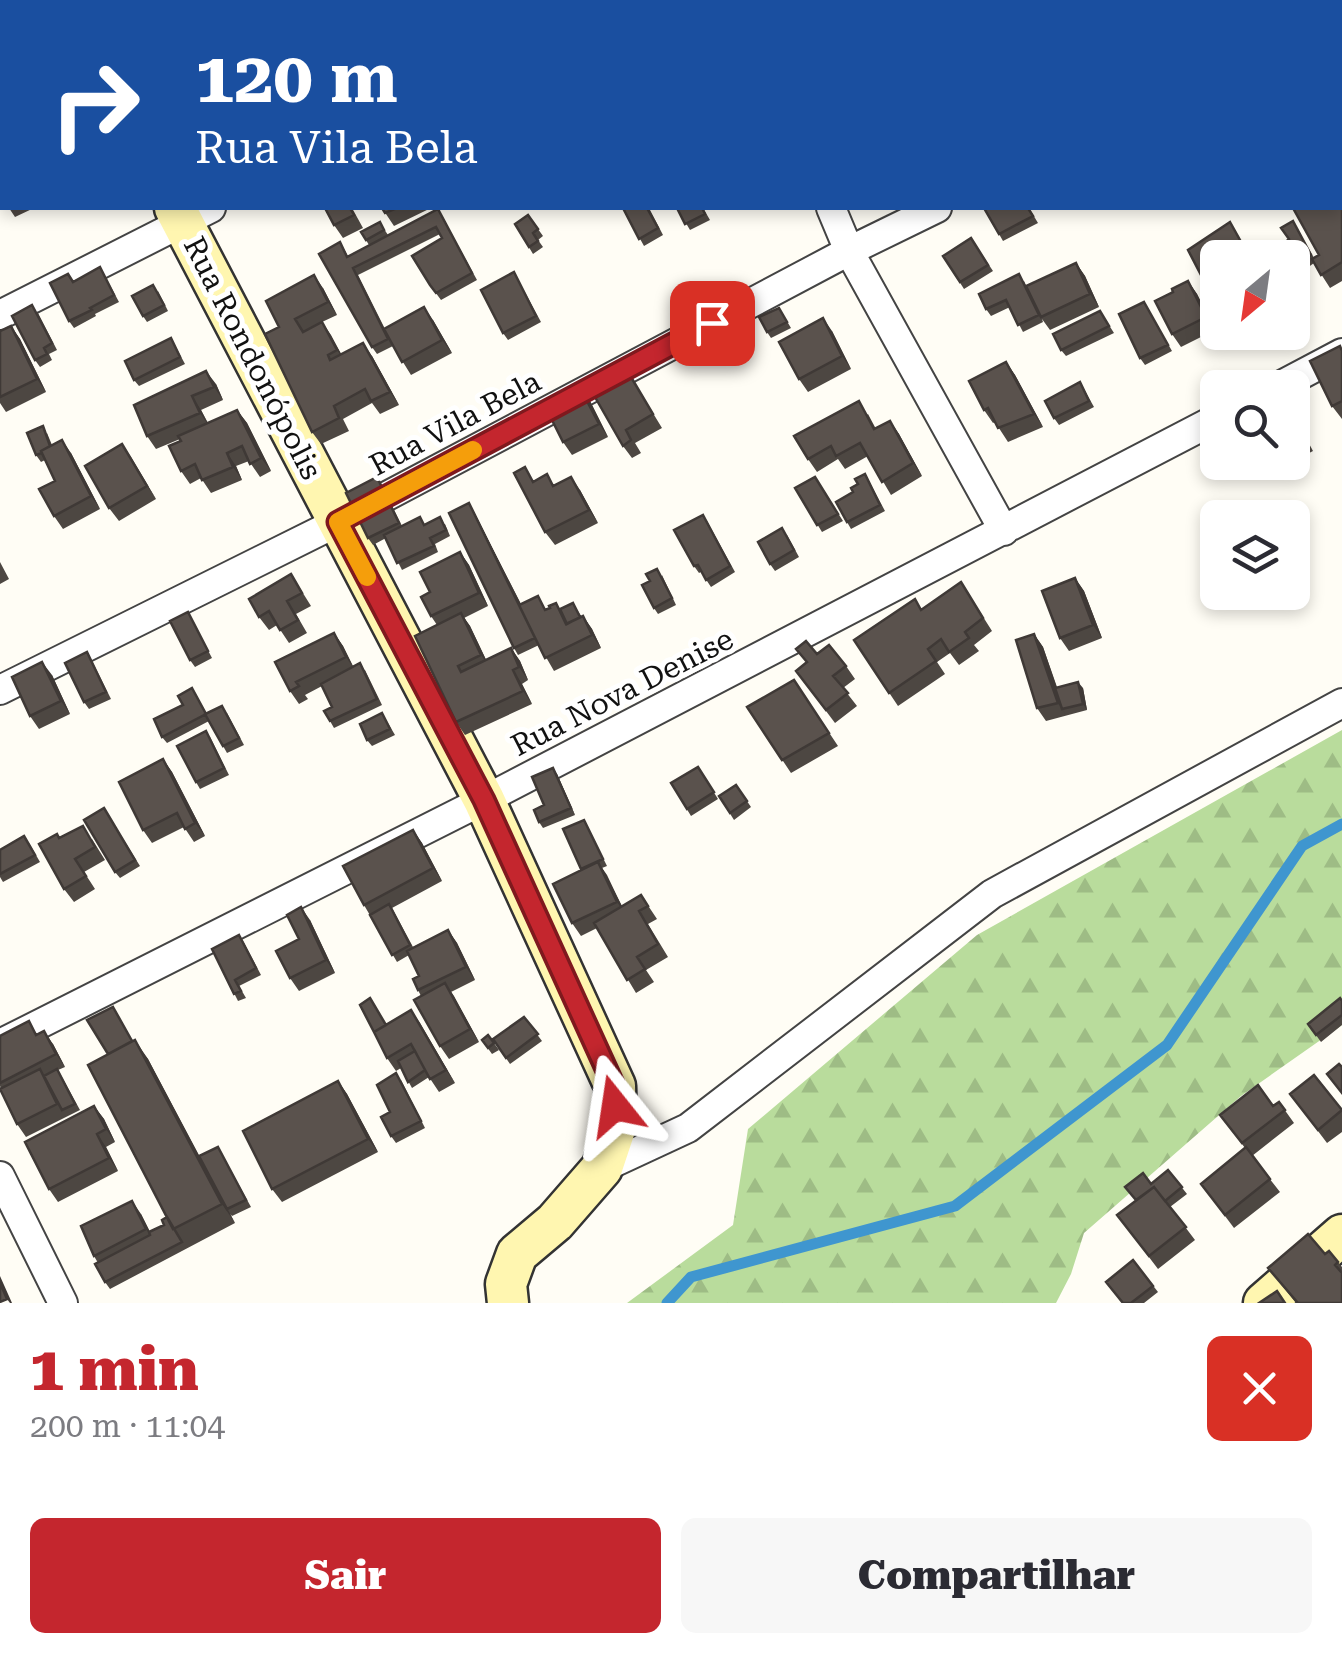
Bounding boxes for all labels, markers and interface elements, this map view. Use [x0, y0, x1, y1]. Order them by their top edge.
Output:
text: 120 m [195, 37, 398, 119]
icon: right [30, 40, 160, 170]
text: Rua Vila Bela [195, 121, 478, 174]
street label: Rua Rondonópolis [177, 231, 329, 485]
north arrow [1200, 240, 1310, 350]
map controls [1200, 240, 1310, 610]
pin [670, 281, 755, 366]
icon: arrive [685, 296, 740, 351]
street label: Rua Vila Bela [364, 363, 546, 483]
button: search [1200, 370, 1310, 480]
button: layers [1200, 500, 1310, 610]
street label: Rua Nova Denise [505, 621, 739, 763]
position arrow [563, 1054, 667, 1158]
text: 1 min [30, 1334, 199, 1405]
button: close [1207, 1336, 1312, 1441]
text: 200 m · 11:04 [30, 1407, 225, 1445]
button: Sair [30, 1518, 661, 1633]
button: Compartilhar [681, 1518, 1312, 1633]

